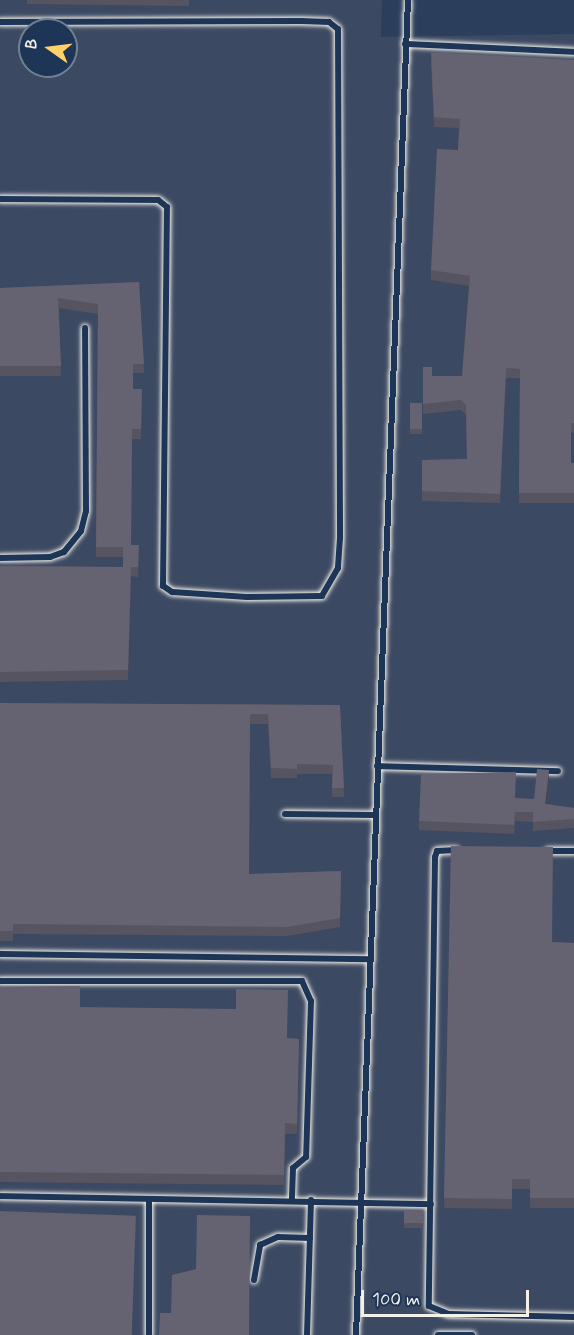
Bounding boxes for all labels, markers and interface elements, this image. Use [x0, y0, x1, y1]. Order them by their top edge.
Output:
north arrow [18, 18, 78, 78]
text: B [21, 37, 43, 51]
scale bar [364, 1278, 532, 1316]
text: 100 m [372, 1288, 420, 1312]

